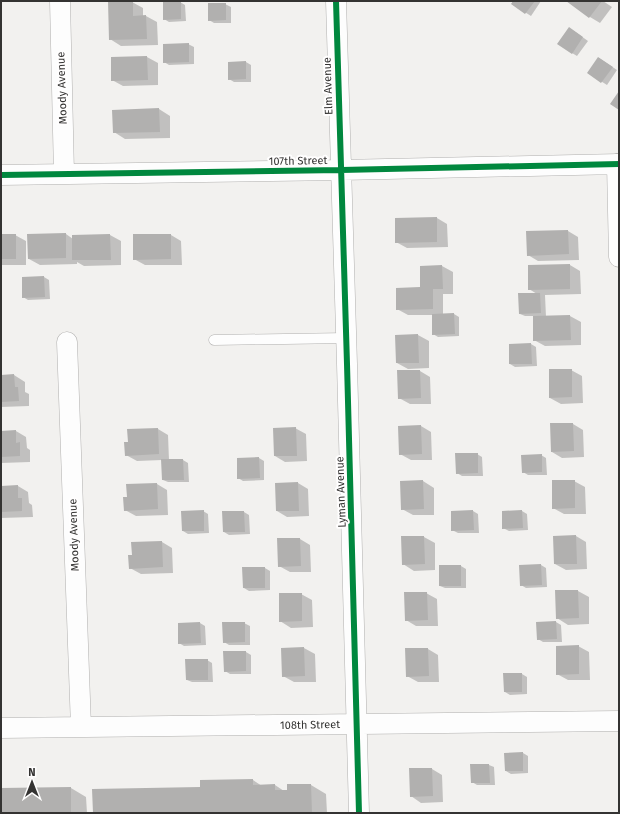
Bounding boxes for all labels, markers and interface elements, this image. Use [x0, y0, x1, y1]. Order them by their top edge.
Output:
street label: Moody Avenue [54, 51, 70, 125]
street label: Elm Avenue [320, 57, 336, 115]
street label: 107th Street [269, 154, 328, 168]
street label: Lyman Avenue [333, 456, 349, 528]
street label: Moody Avenue [66, 498, 82, 572]
street label: 108th Street [280, 718, 340, 732]
north arrow [12, 762, 52, 802]
text: N [28, 766, 36, 779]

